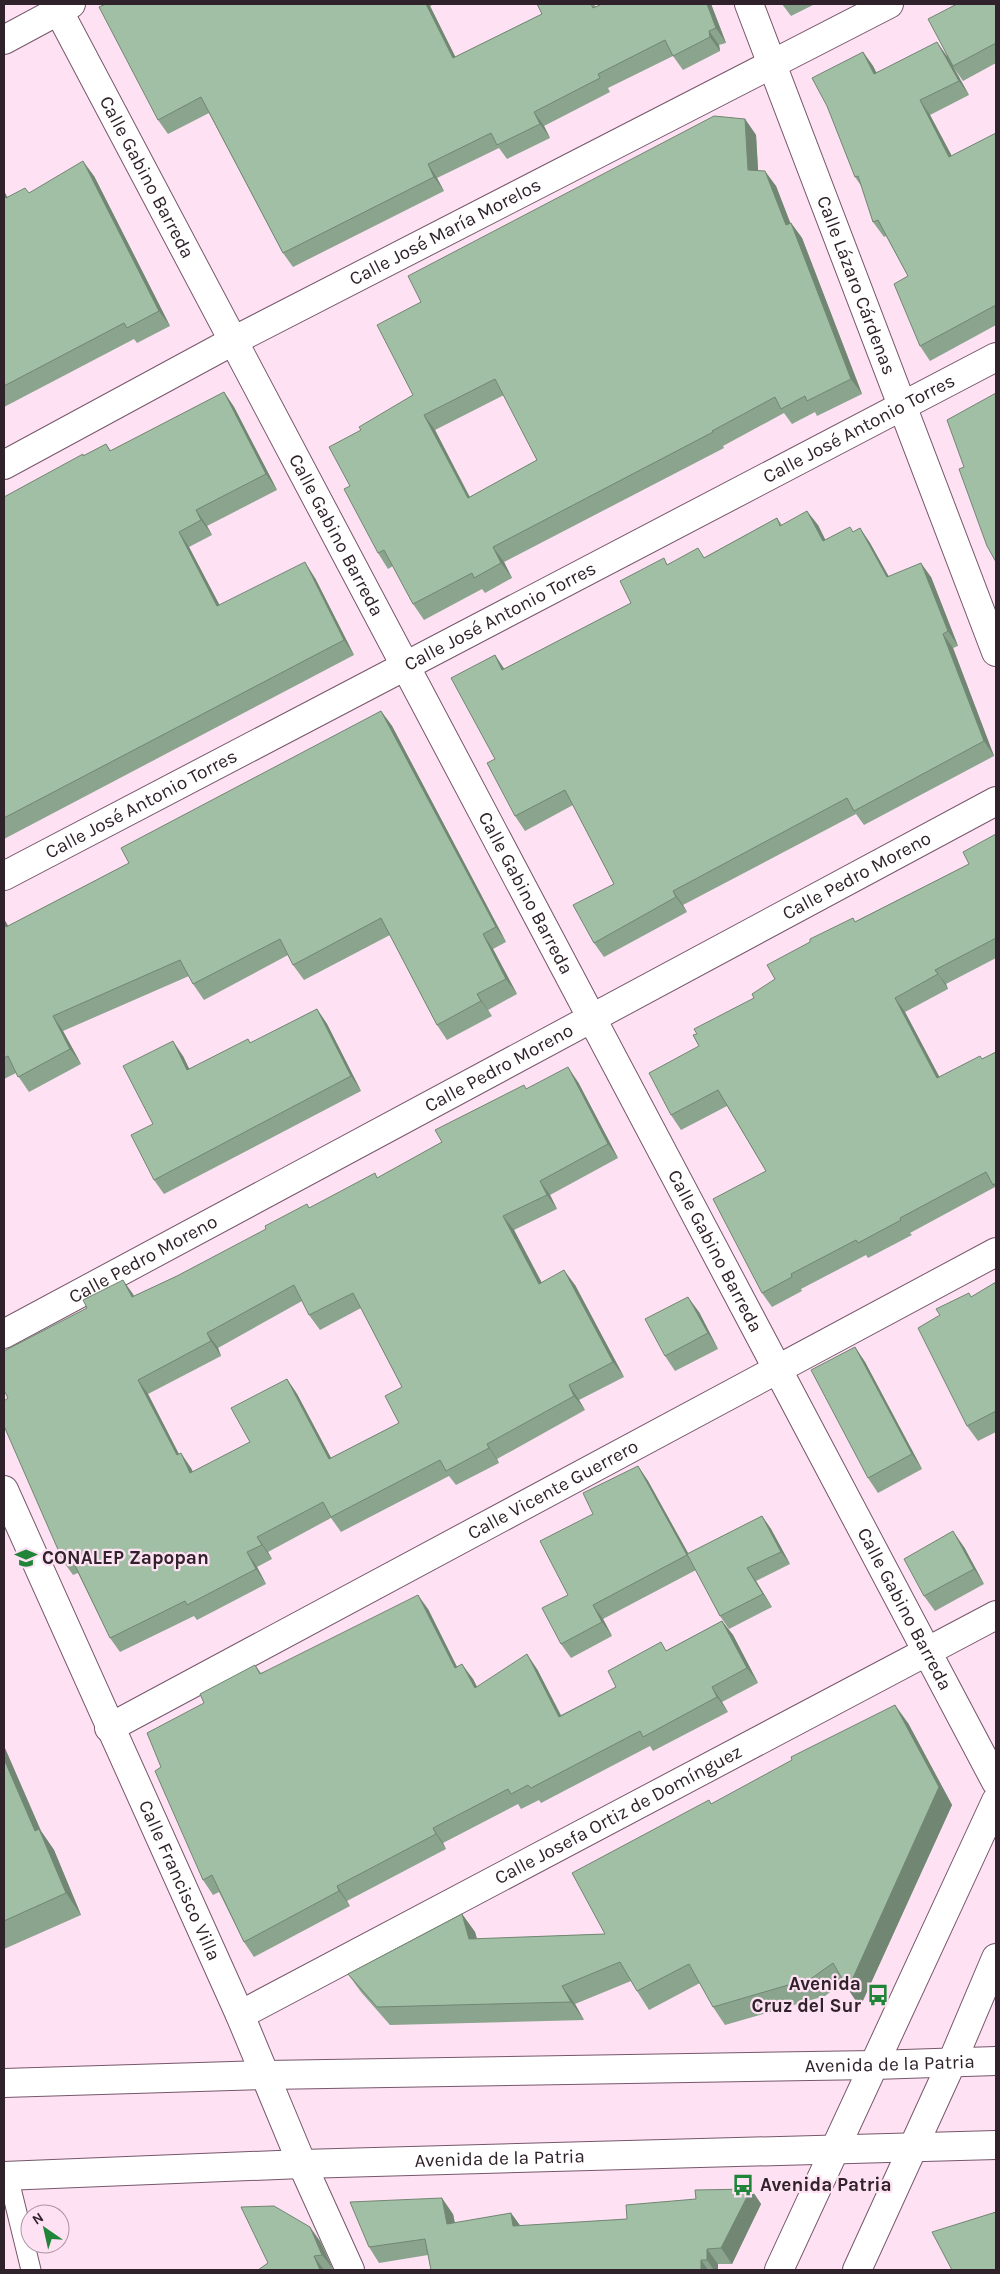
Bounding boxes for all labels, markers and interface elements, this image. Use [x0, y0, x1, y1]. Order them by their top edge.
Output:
street label: Calle Gabino Barreda [95, 92, 199, 262]
street label: Calle José María Morelos [346, 174, 545, 290]
street label: Calle Lázaro Cárdenas [812, 193, 900, 378]
street label: Calle José Antonio Torres [759, 369, 959, 488]
street label: Calle Gabino Barreda [284, 450, 388, 620]
street label: Calle José Antonio Torres [401, 557, 600, 676]
street label: Calle José Antonio Torres [42, 745, 241, 863]
street label: Calle Gabino Barreda [474, 808, 578, 978]
street label: Calle Pedro Moreno [779, 827, 935, 925]
street label: Calle Pedro Moreno [421, 1019, 577, 1117]
street label: Calle Gabino Barreda [663, 1166, 767, 1336]
street label: Calle Pedro Moreno [65, 1210, 221, 1308]
street label: Calle Vicente Guerrero [464, 1435, 642, 1544]
street label: Calle Gabino Barreda [853, 1524, 956, 1694]
school or university icon: CONALEP Zapopan [13, 1545, 39, 1571]
place label: CONALEP Zapopan [42, 1547, 209, 1569]
street label: Calle Josefa Ortiz de Domínguez [491, 1740, 746, 1889]
street label: Calle Francisco Villa [134, 1797, 225, 1964]
place label: Avenida Cruz del Sur [752, 1973, 862, 2017]
bus stop icon: Avenida Cruz del Sur [865, 1982, 891, 2008]
street label: Avenida de la Patria [804, 2051, 975, 2077]
street label: Avenida de la Patria [414, 2145, 585, 2172]
bus stop icon: Avenida Patria [730, 2172, 756, 2198]
place label: Avenida Patria [760, 2174, 892, 2196]
north arrow [20, 2204, 70, 2254]
text: N [29, 2209, 47, 2228]

